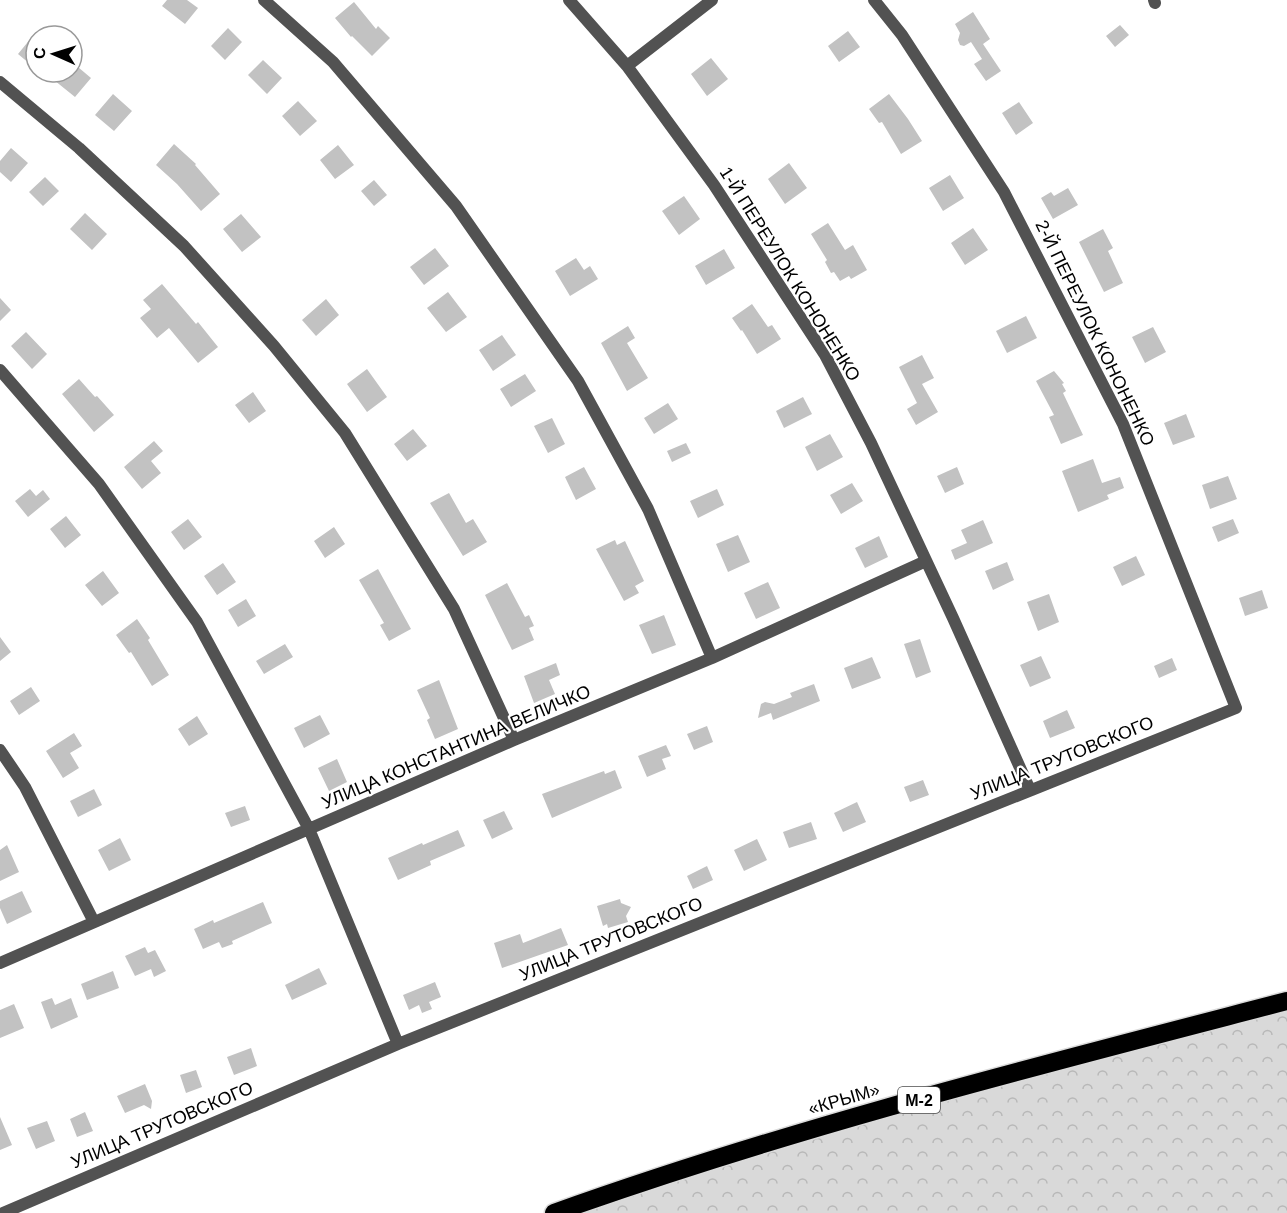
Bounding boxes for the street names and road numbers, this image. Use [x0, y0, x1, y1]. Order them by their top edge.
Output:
street label: 1-Й ПЕРЕУЛОК КОНОНЕНКО [716, 163, 865, 385]
street label: 2-Й ПЕРЕУЛОК КОНОНЕНКО [1032, 216, 1159, 449]
street label: УЛИЦА КОНСТАНТИНА ВЕЛИЧКО [319, 681, 593, 813]
street label: УЛИЦА ТРУТОВСКОГО [968, 712, 1156, 804]
street label: УЛИЦА ТРУТОВСКОГО [517, 893, 705, 985]
street label: УЛИЦА ТРУТОВСКОГО [68, 1078, 256, 1172]
street label: «КРЫМ» [806, 1079, 882, 1119]
road number: М-2 [898, 1087, 940, 1113]

